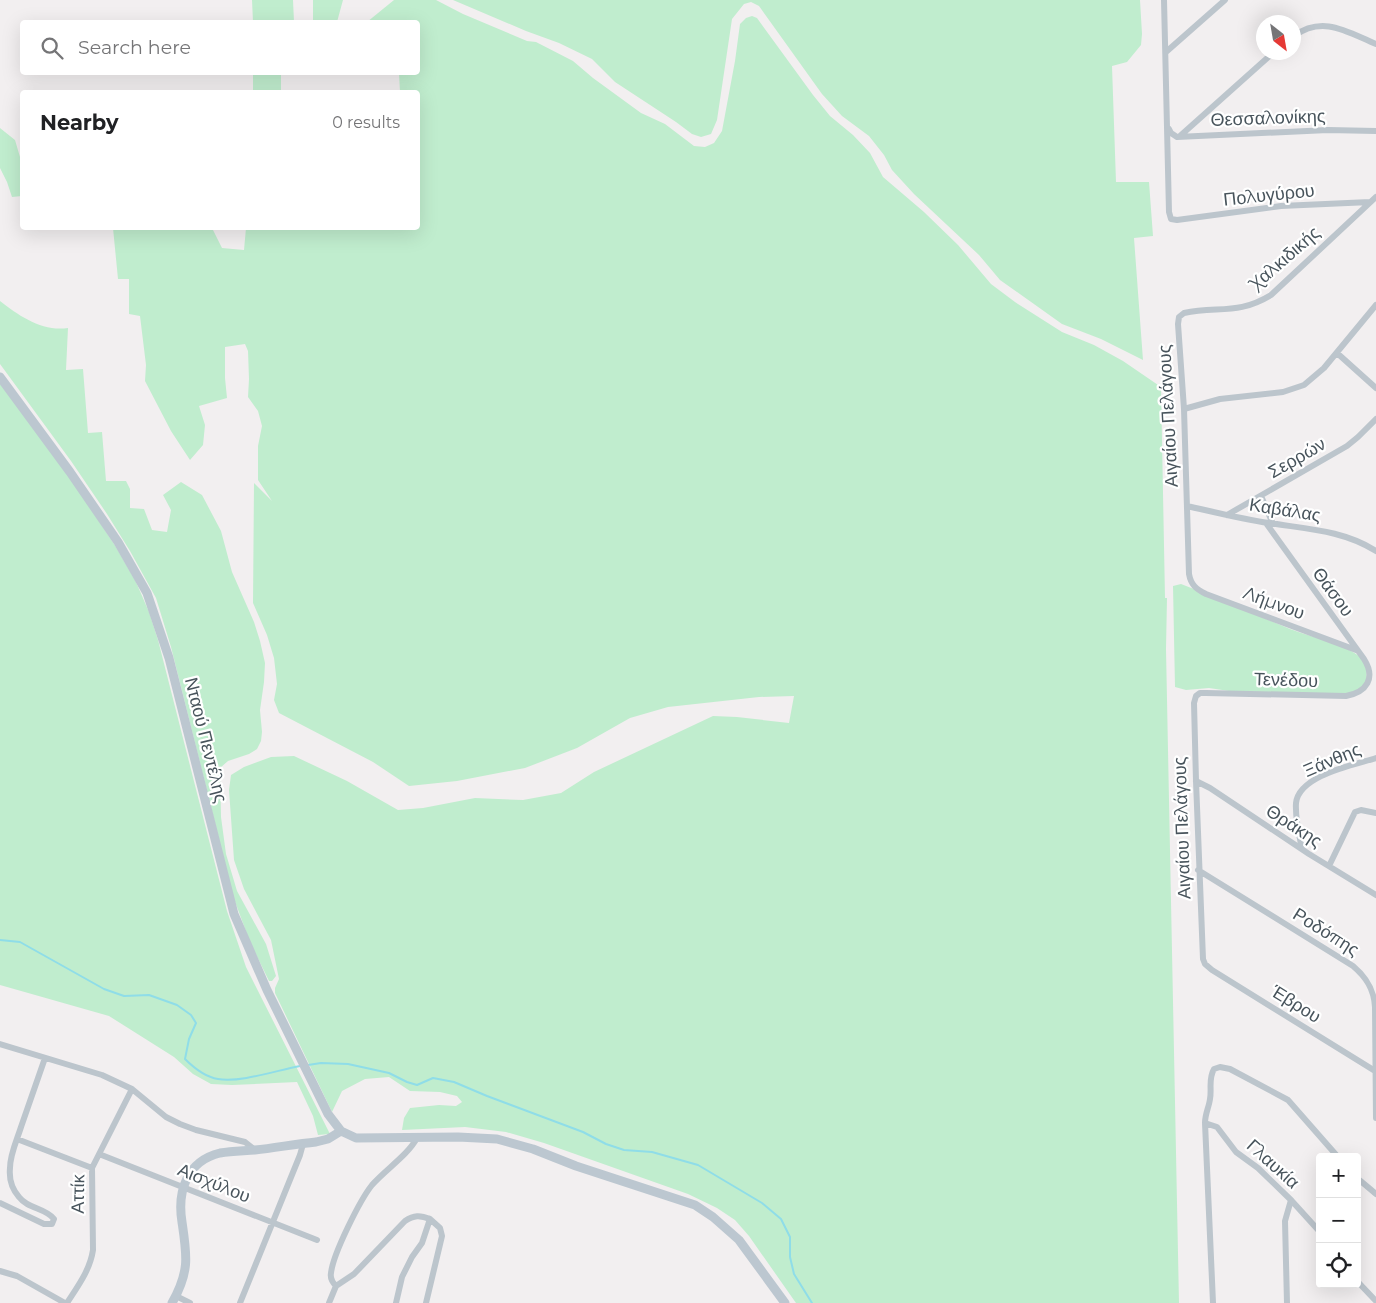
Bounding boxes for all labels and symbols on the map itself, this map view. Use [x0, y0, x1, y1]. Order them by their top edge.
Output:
north arrow [1256, 15, 1301, 60]
street label: Θεσσαλονίκης [1210, 105, 1326, 131]
street label: Πολυγύρου [1222, 179, 1316, 211]
street label: Χαλκιδικής [1243, 222, 1325, 296]
street label: Αιγαίου Πελάγους [1153, 344, 1183, 488]
street label: Σερρών [1264, 433, 1330, 483]
street label: Καβάλας [1248, 494, 1322, 527]
street label: Θάσου [1308, 563, 1358, 621]
street label: Λήμνου [1240, 582, 1308, 624]
street label: Τενέδου [1254, 668, 1318, 692]
street label: Νταού Πεντέλης [180, 675, 232, 805]
street label: Ξάνθης [1300, 738, 1364, 782]
street label: Αιγαίου Πελάγους [1169, 756, 1195, 900]
street label: Θράκης [1262, 800, 1326, 852]
street label: Ροδόπης [1289, 903, 1363, 961]
street label: Έβρου [1266, 980, 1325, 1028]
street label: Γλαυκία [1242, 1135, 1304, 1193]
street label: Αισχύλου [175, 1159, 253, 1207]
street label: Αττίκ [67, 1173, 89, 1214]

